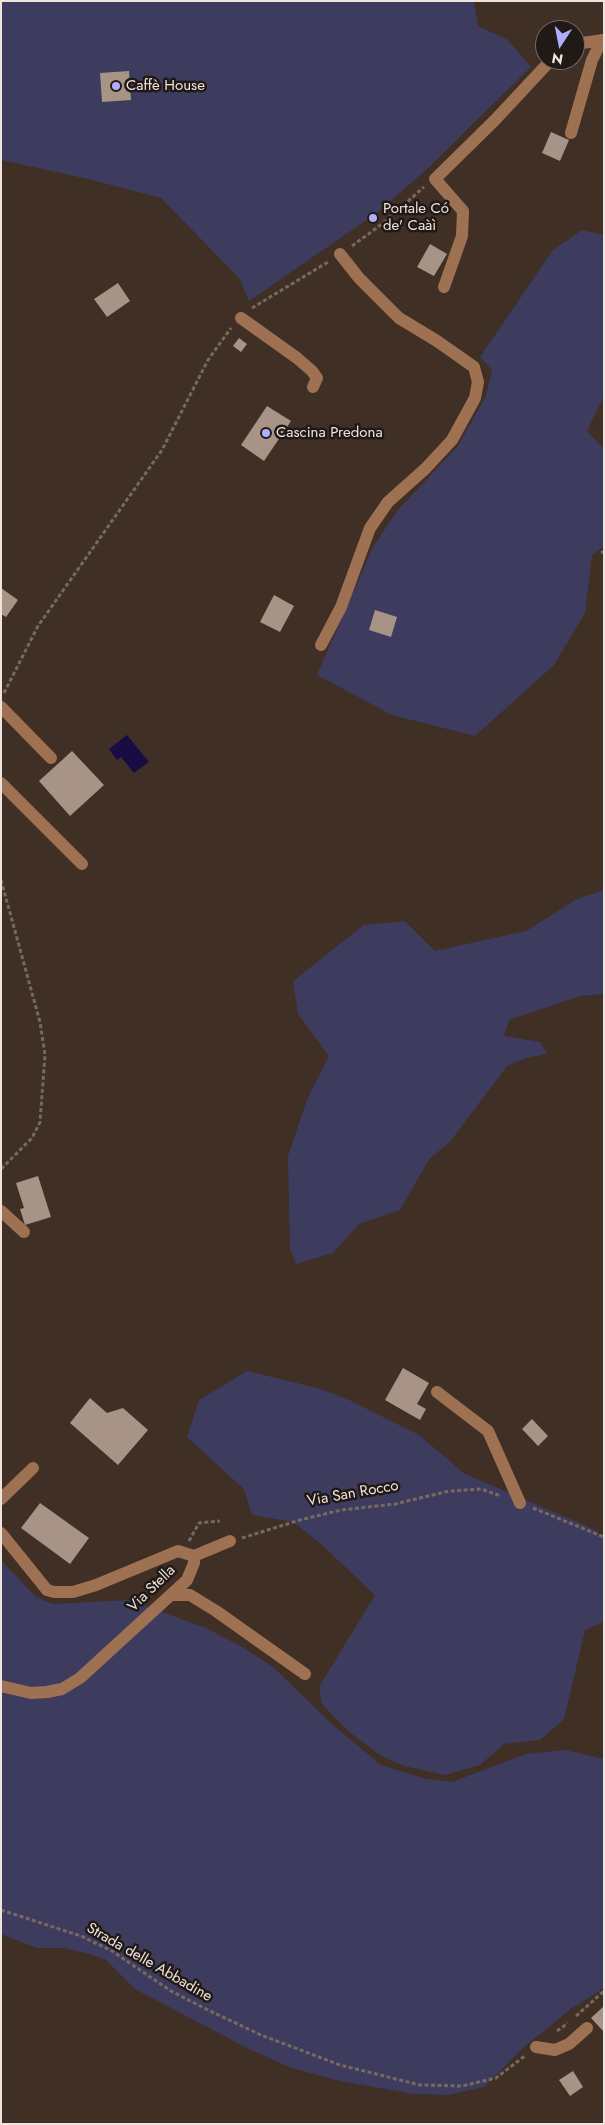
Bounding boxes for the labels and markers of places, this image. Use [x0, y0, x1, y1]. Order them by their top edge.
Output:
place label: Caffè House [126, 77, 205, 95]
marker: Caffè House [110, 80, 122, 92]
place label: Portale Có de' Caàì [383, 200, 449, 235]
marker: Portale Có de' Caàì [367, 212, 379, 224]
place label: Cascina Predona [276, 424, 383, 442]
marker: Cascina Predona [260, 427, 272, 439]

